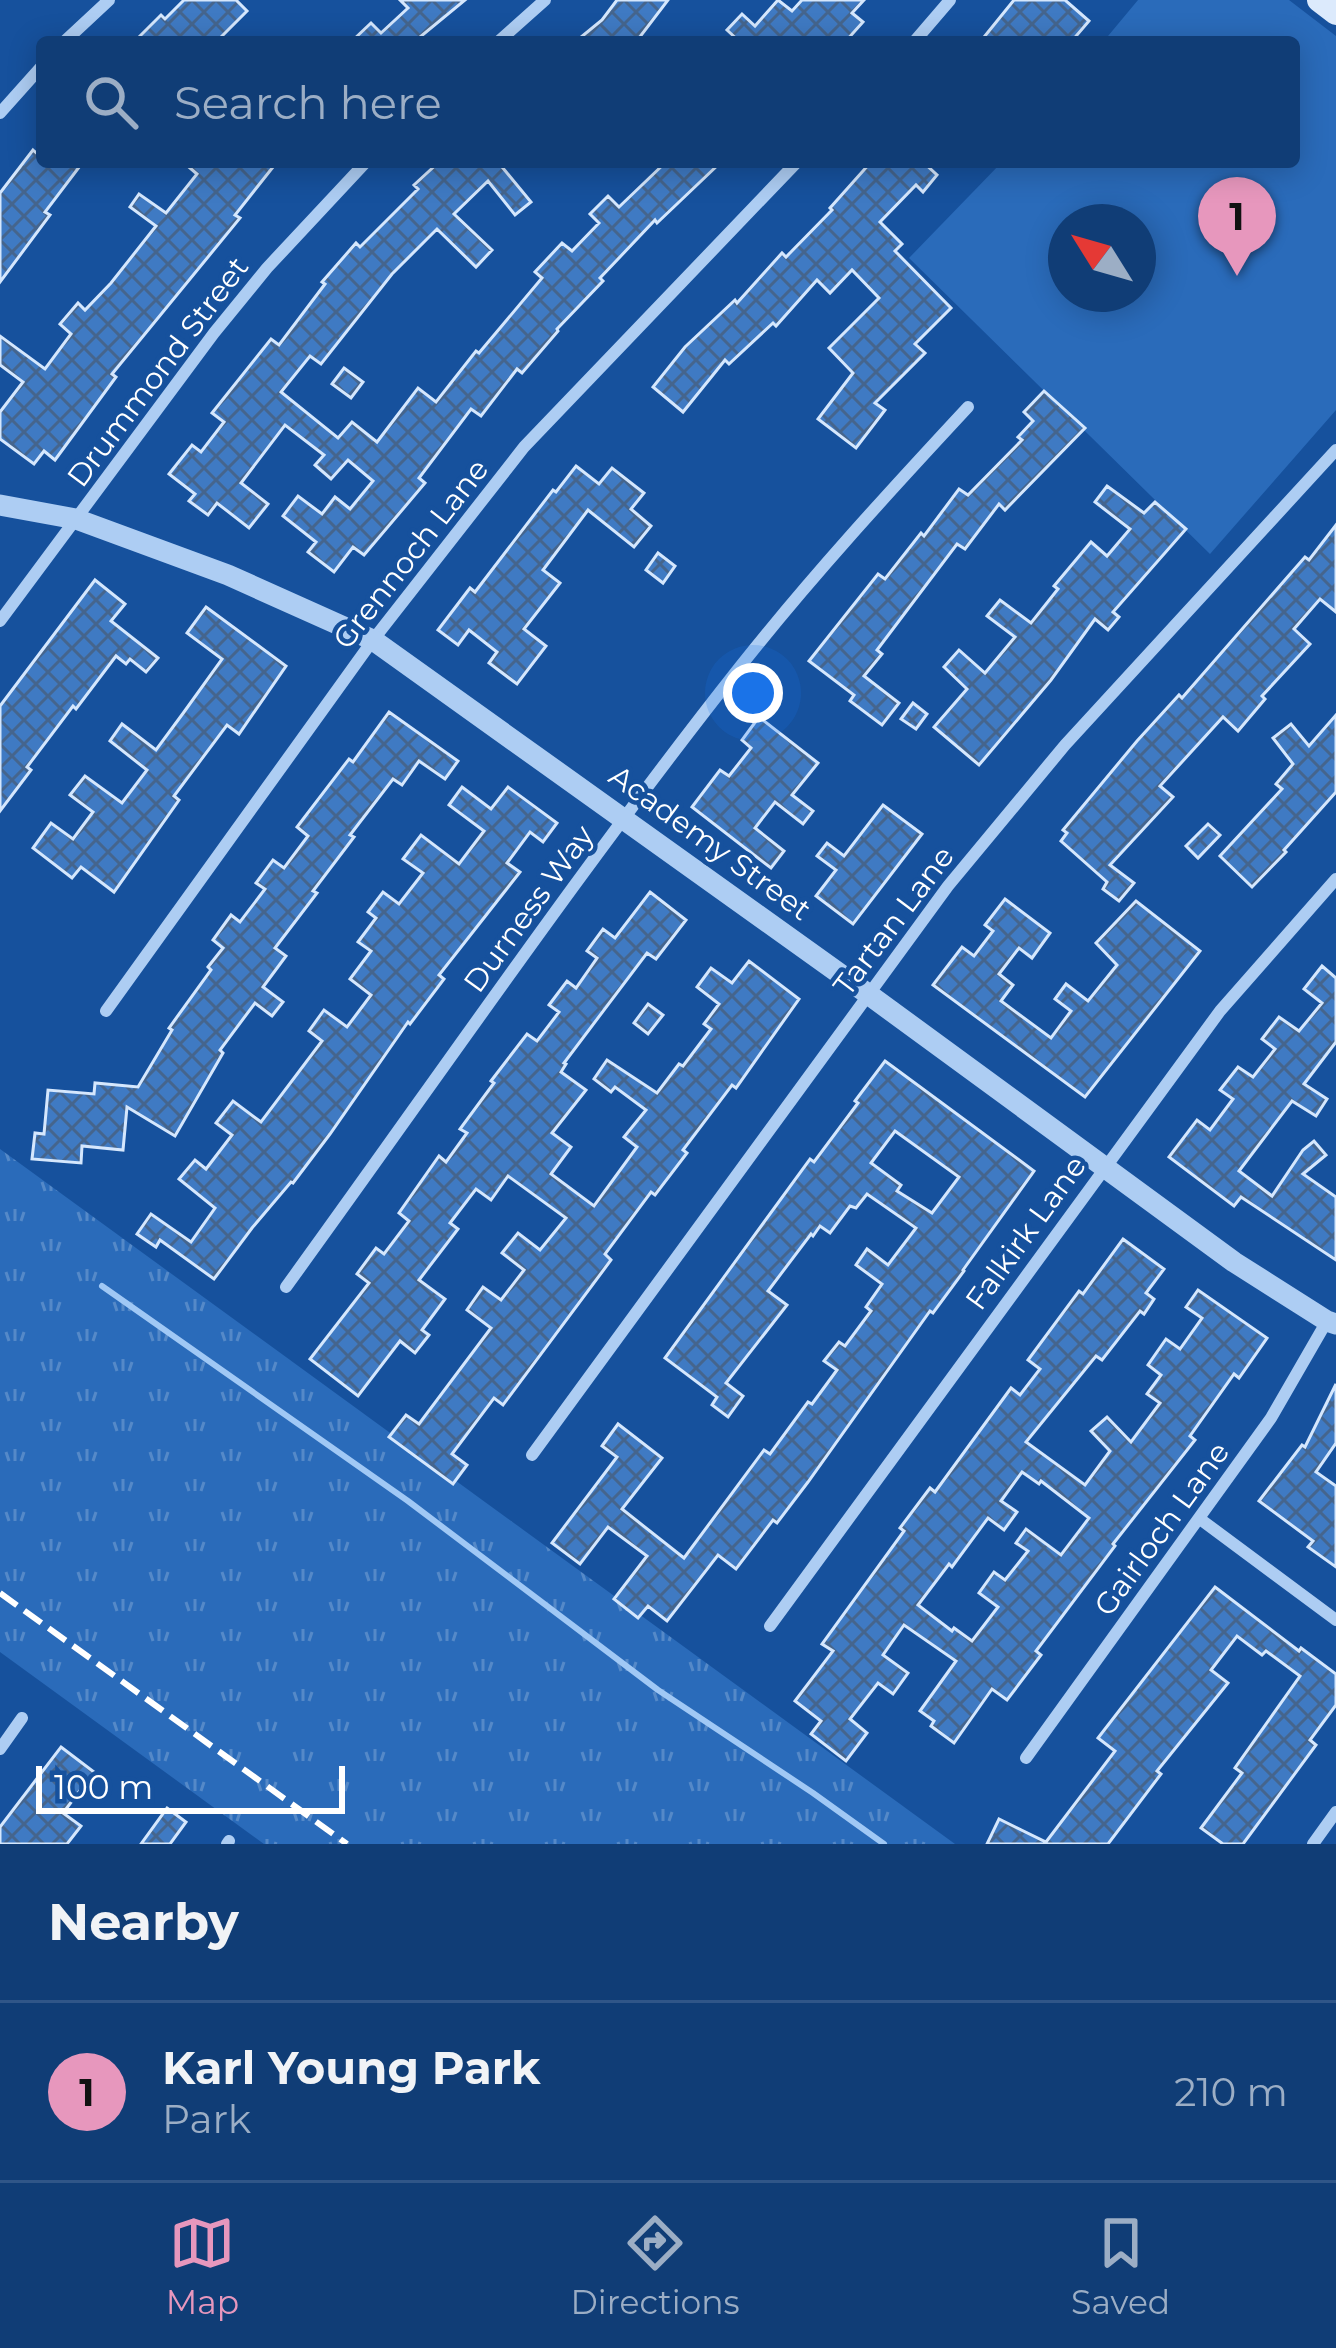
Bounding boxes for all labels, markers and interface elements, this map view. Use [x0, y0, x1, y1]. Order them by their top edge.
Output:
search box [36, 36, 1300, 168]
icon: search [78, 69, 144, 135]
text: Search here [174, 75, 442, 130]
pin: 1 [1198, 177, 1276, 276]
north arrow [1048, 204, 1156, 312]
street label: Drummond Street [59, 249, 256, 494]
street label: Grennoch Lane [325, 451, 496, 656]
your location [723, 663, 783, 723]
street label: Academy Street [602, 757, 818, 928]
street label: Durness Way [456, 817, 602, 999]
street label: Tartan Lane [825, 839, 962, 1003]
street label: Falkirk Lane [957, 1148, 1094, 1317]
street label: Gairloch Lane [1086, 1434, 1237, 1623]
scale bar [36, 1760, 345, 1813]
text: 100 m [54, 1767, 153, 1807]
text: Nearby [48, 1891, 239, 1953]
text: Karl Young Park [162, 2040, 540, 2095]
text: 1 [79, 2068, 95, 2116]
text: 210 m [1174, 2068, 1288, 2116]
text: Park [162, 2095, 251, 2143]
tab: Map [166, 2210, 239, 2322]
tab: Directions [571, 2210, 740, 2322]
tab: Saved [1071, 2210, 1170, 2322]

